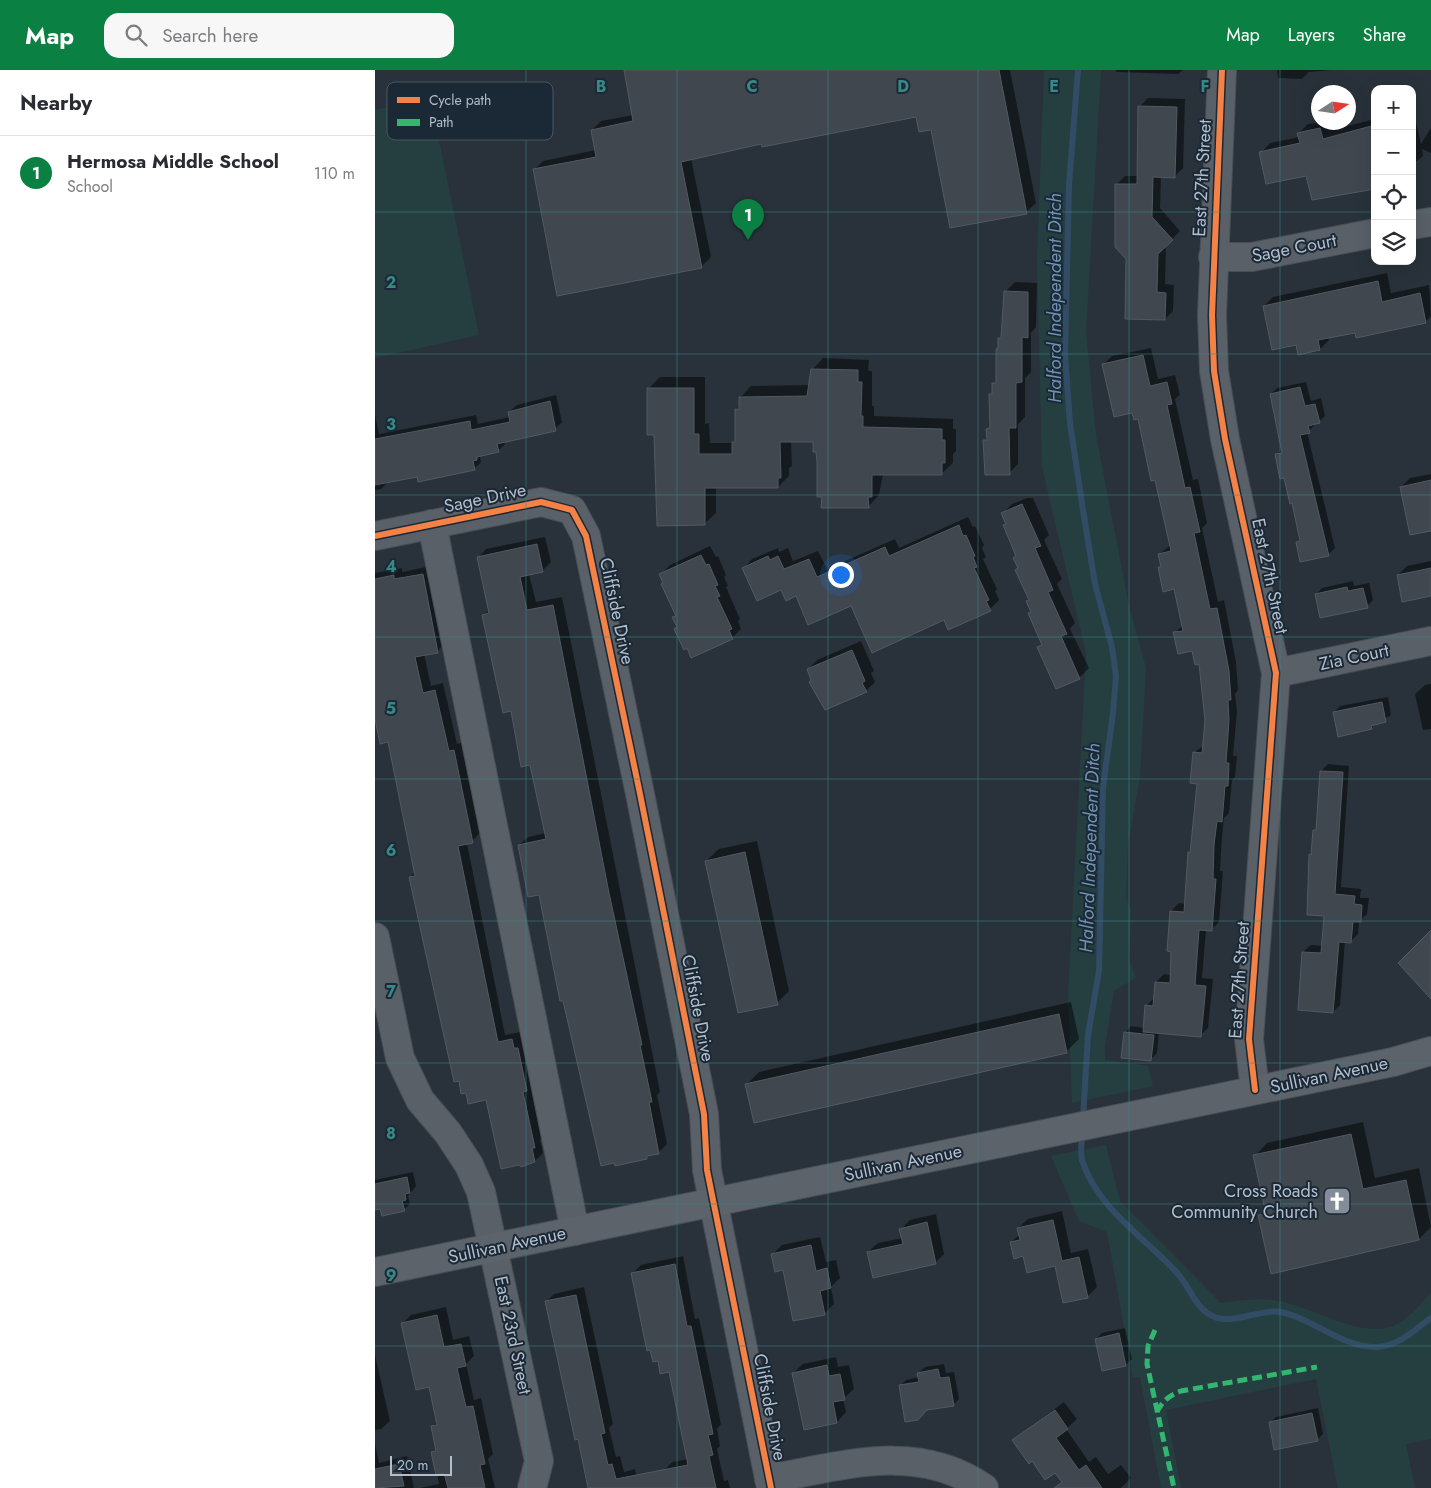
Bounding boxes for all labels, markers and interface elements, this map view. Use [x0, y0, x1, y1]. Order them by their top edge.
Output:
search box [104, 13, 454, 58]
text: Map [25, 18, 74, 53]
icon: search [122, 21, 150, 49]
text: Search here [162, 22, 258, 49]
text: Map [1226, 22, 1260, 48]
text: Layers [1288, 22, 1335, 48]
text: Share [1363, 22, 1406, 48]
text: B [596, 75, 606, 98]
text: C [746, 75, 758, 98]
text: D [897, 75, 909, 98]
text: E [1049, 75, 1059, 98]
text: F [1201, 75, 1209, 98]
legend [387, 82, 553, 140]
north arrow [1311, 85, 1356, 130]
map controls [1371, 85, 1416, 265]
button: + [1371, 85, 1416, 130]
text: Nearby [20, 88, 92, 118]
text: Cycle path [429, 90, 491, 110]
text: Path [429, 112, 454, 132]
street label: East 27th Street [1186, 118, 1218, 237]
button: − [1371, 130, 1416, 175]
text: Hermosa Middle School [67, 148, 279, 175]
text: 1 [32, 162, 40, 185]
text: 110 m [314, 162, 355, 185]
text: School [67, 175, 113, 198]
button: locate [1371, 175, 1416, 220]
water label: Halford Independent Ditch [1041, 193, 1068, 403]
pin: 1 [732, 199, 764, 240]
button: layers [1371, 220, 1416, 265]
street label: Sage Court [1250, 227, 1339, 269]
text: 2 [386, 271, 396, 294]
text: 3 [386, 413, 396, 436]
street label: Sage Drive [441, 477, 529, 519]
street label: East 27th Street [1245, 516, 1295, 637]
text: 4 [385, 555, 397, 578]
street label: Cliffside Drive [593, 555, 641, 667]
your location [828, 562, 854, 588]
street label: Zia Court [1317, 637, 1392, 677]
text: 5 [386, 697, 396, 720]
water label: Halford Independent Ditch [1072, 743, 1107, 953]
text: 6 [386, 839, 396, 862]
street label: East 27th Street [1222, 920, 1256, 1039]
street label: Cliffside Drive [675, 952, 721, 1064]
text: 7 [386, 980, 396, 1003]
street label: Sullivan Avenue [1268, 1050, 1390, 1100]
text: 8 [386, 1122, 396, 1145]
street label: Sullivan Avenue [842, 1138, 964, 1188]
place label: Cross Roads Community Church [1171, 1178, 1318, 1225]
church icon: Cross Roads Community Church [1322, 1186, 1352, 1216]
street label: Sullivan Avenue [446, 1220, 568, 1270]
text: 9 [386, 1264, 396, 1287]
street label: East 23rd Street [488, 1273, 538, 1397]
street label: Cliffside Drive [747, 1351, 793, 1463]
scale bar [390, 1453, 453, 1476]
text: 20 m [397, 1455, 429, 1475]

